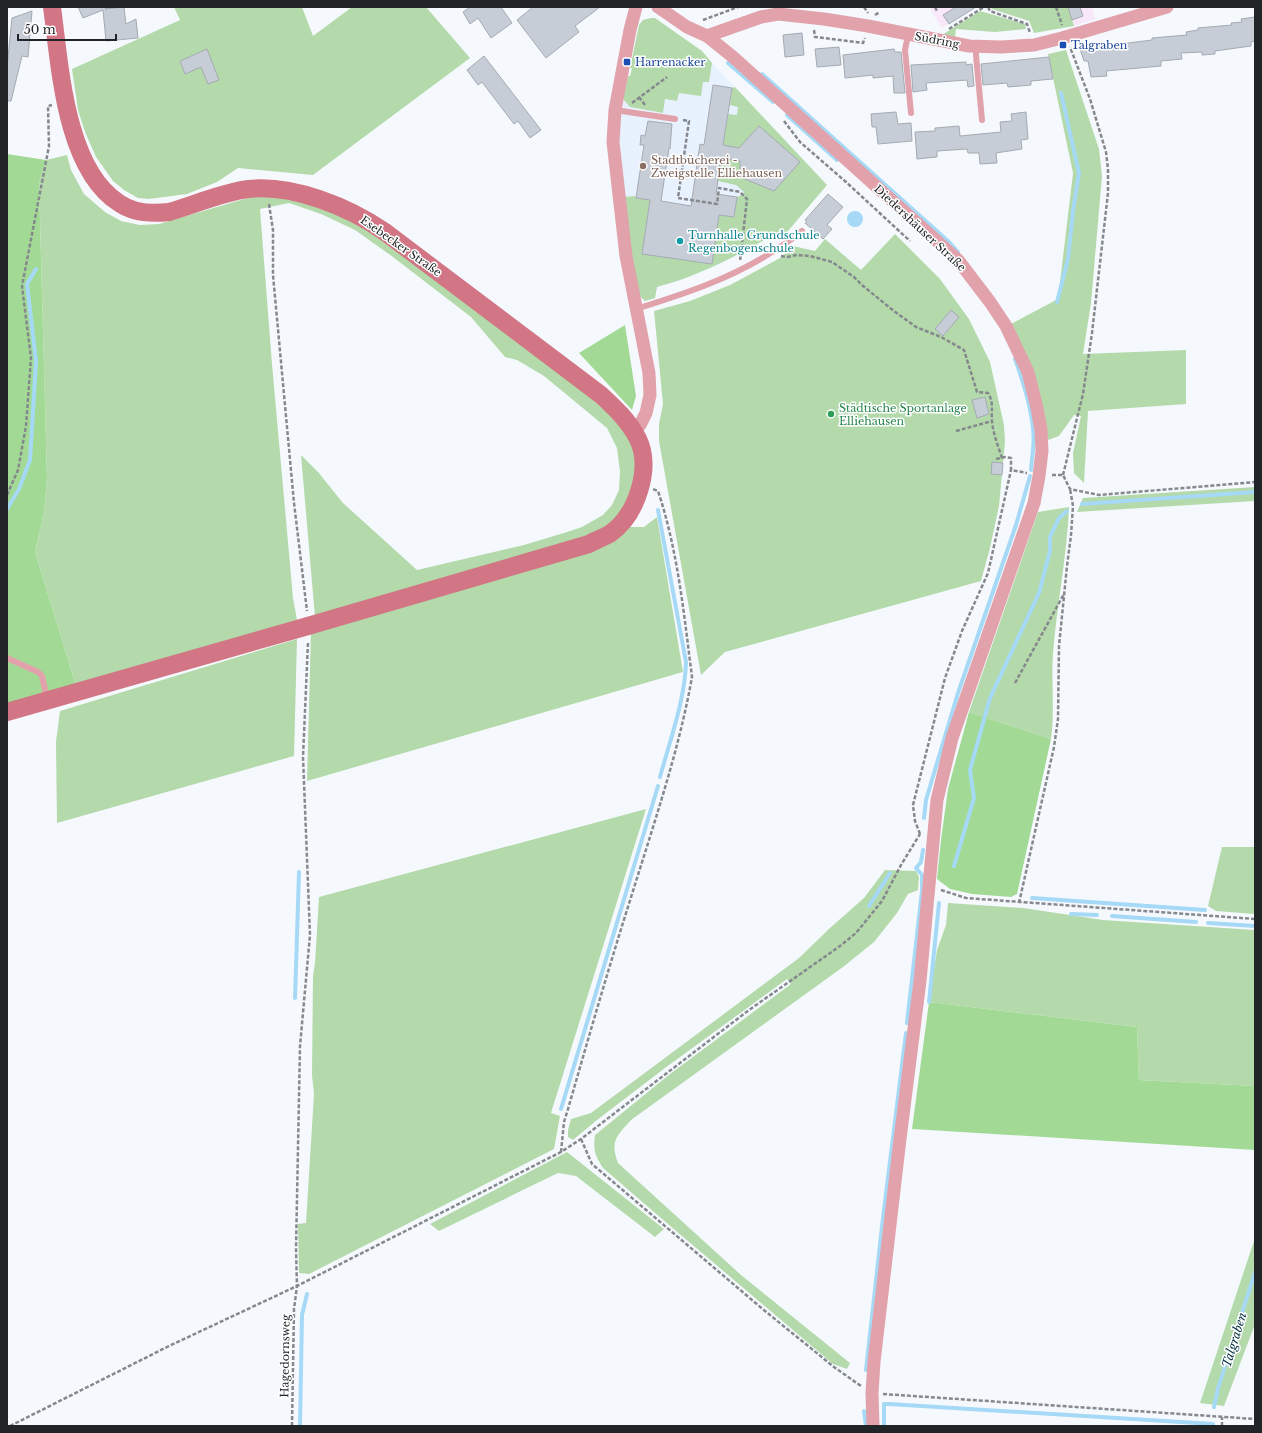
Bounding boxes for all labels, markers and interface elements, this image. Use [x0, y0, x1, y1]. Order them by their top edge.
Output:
scale bar [18, 16, 116, 42]
text: 50 m [24, 22, 56, 37]
street label: Südring [914, 29, 961, 51]
place label: Talgraben [1071, 38, 1128, 52]
marker: Talgraben [1058, 40, 1068, 50]
place label: Harrenacker [635, 55, 706, 69]
marker: Harrenacker [622, 57, 632, 67]
place label: Stadtbücherei - Zweigstelle Elliehausen [651, 153, 782, 180]
marker: Stadtbücherei - Zweigstelle Elliehausen [638, 161, 648, 171]
street label: Diedershäuser Straße [871, 182, 969, 274]
street label: Esebecker Straße [358, 213, 444, 279]
place label: Turnhalle Grundschule Regenbogenschule [688, 228, 820, 255]
marker: Turnhalle Grundschule Regenbogenschule [675, 236, 685, 246]
place label: Städtische Sportanlage Elliehausen [839, 401, 967, 428]
marker: Städtische Sportanlage Elliehausen [826, 409, 836, 419]
water label: Talgraben [1219, 1310, 1250, 1369]
street label: Hagedornsweg [277, 1314, 293, 1398]

